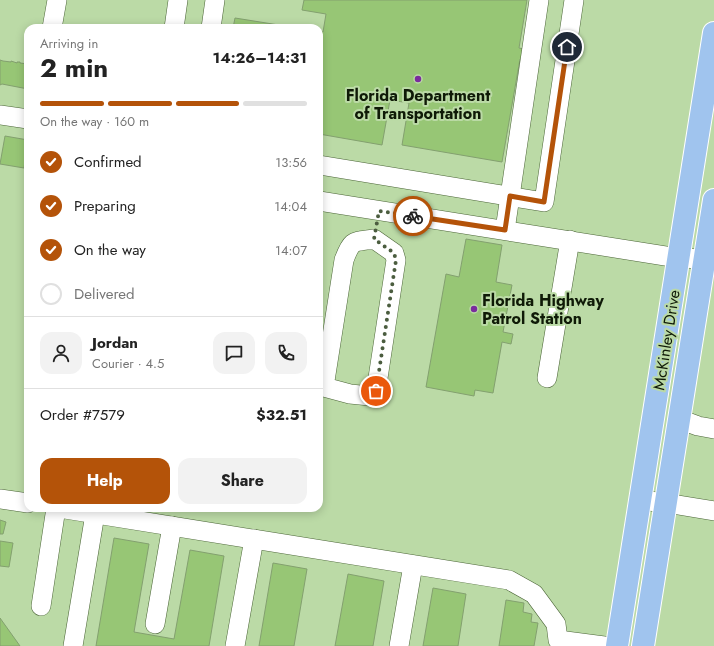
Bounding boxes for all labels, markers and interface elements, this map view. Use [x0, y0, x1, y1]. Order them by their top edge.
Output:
pin [550, 30, 584, 64]
text: Arriving in [40, 34, 98, 53]
icon: home [556, 36, 578, 58]
text: 14:26–14:31 [213, 47, 307, 69]
text: 2 min [40, 49, 108, 87]
marker: Florida Department of Transportation [413, 74, 423, 84]
place label: Florida Department of Transportation [346, 84, 491, 125]
text: On the way · 160 m [40, 112, 149, 131]
icon: check [40, 151, 62, 173]
text: Confirmed [74, 151, 142, 173]
text: 13:56 [275, 153, 307, 172]
icon: check [40, 195, 62, 217]
text: Preparing [74, 195, 136, 217]
courier [393, 196, 433, 236]
text: 14:04 [274, 197, 307, 216]
icon: bike [402, 205, 424, 227]
icon: check [40, 239, 62, 261]
text: On the way [74, 239, 146, 261]
text: 14:07 [275, 241, 307, 260]
text: Delivered [74, 283, 135, 305]
street label: McKinley Drive [647, 288, 686, 392]
place label: Florida Highway Patrol Station [482, 289, 604, 330]
marker: Florida Highway Patrol Station [469, 304, 479, 314]
button: person [40, 332, 82, 374]
text: Jordan [92, 332, 138, 354]
button: chat [213, 332, 255, 374]
button: phone [265, 332, 307, 374]
text: Courier · 4.5 [92, 354, 164, 373]
pin [359, 374, 393, 408]
icon: bag [365, 380, 387, 402]
text: Order #7579 [40, 404, 125, 426]
text: $32.51 [256, 404, 307, 426]
button: Help [40, 458, 170, 504]
button: Share [178, 458, 307, 504]

